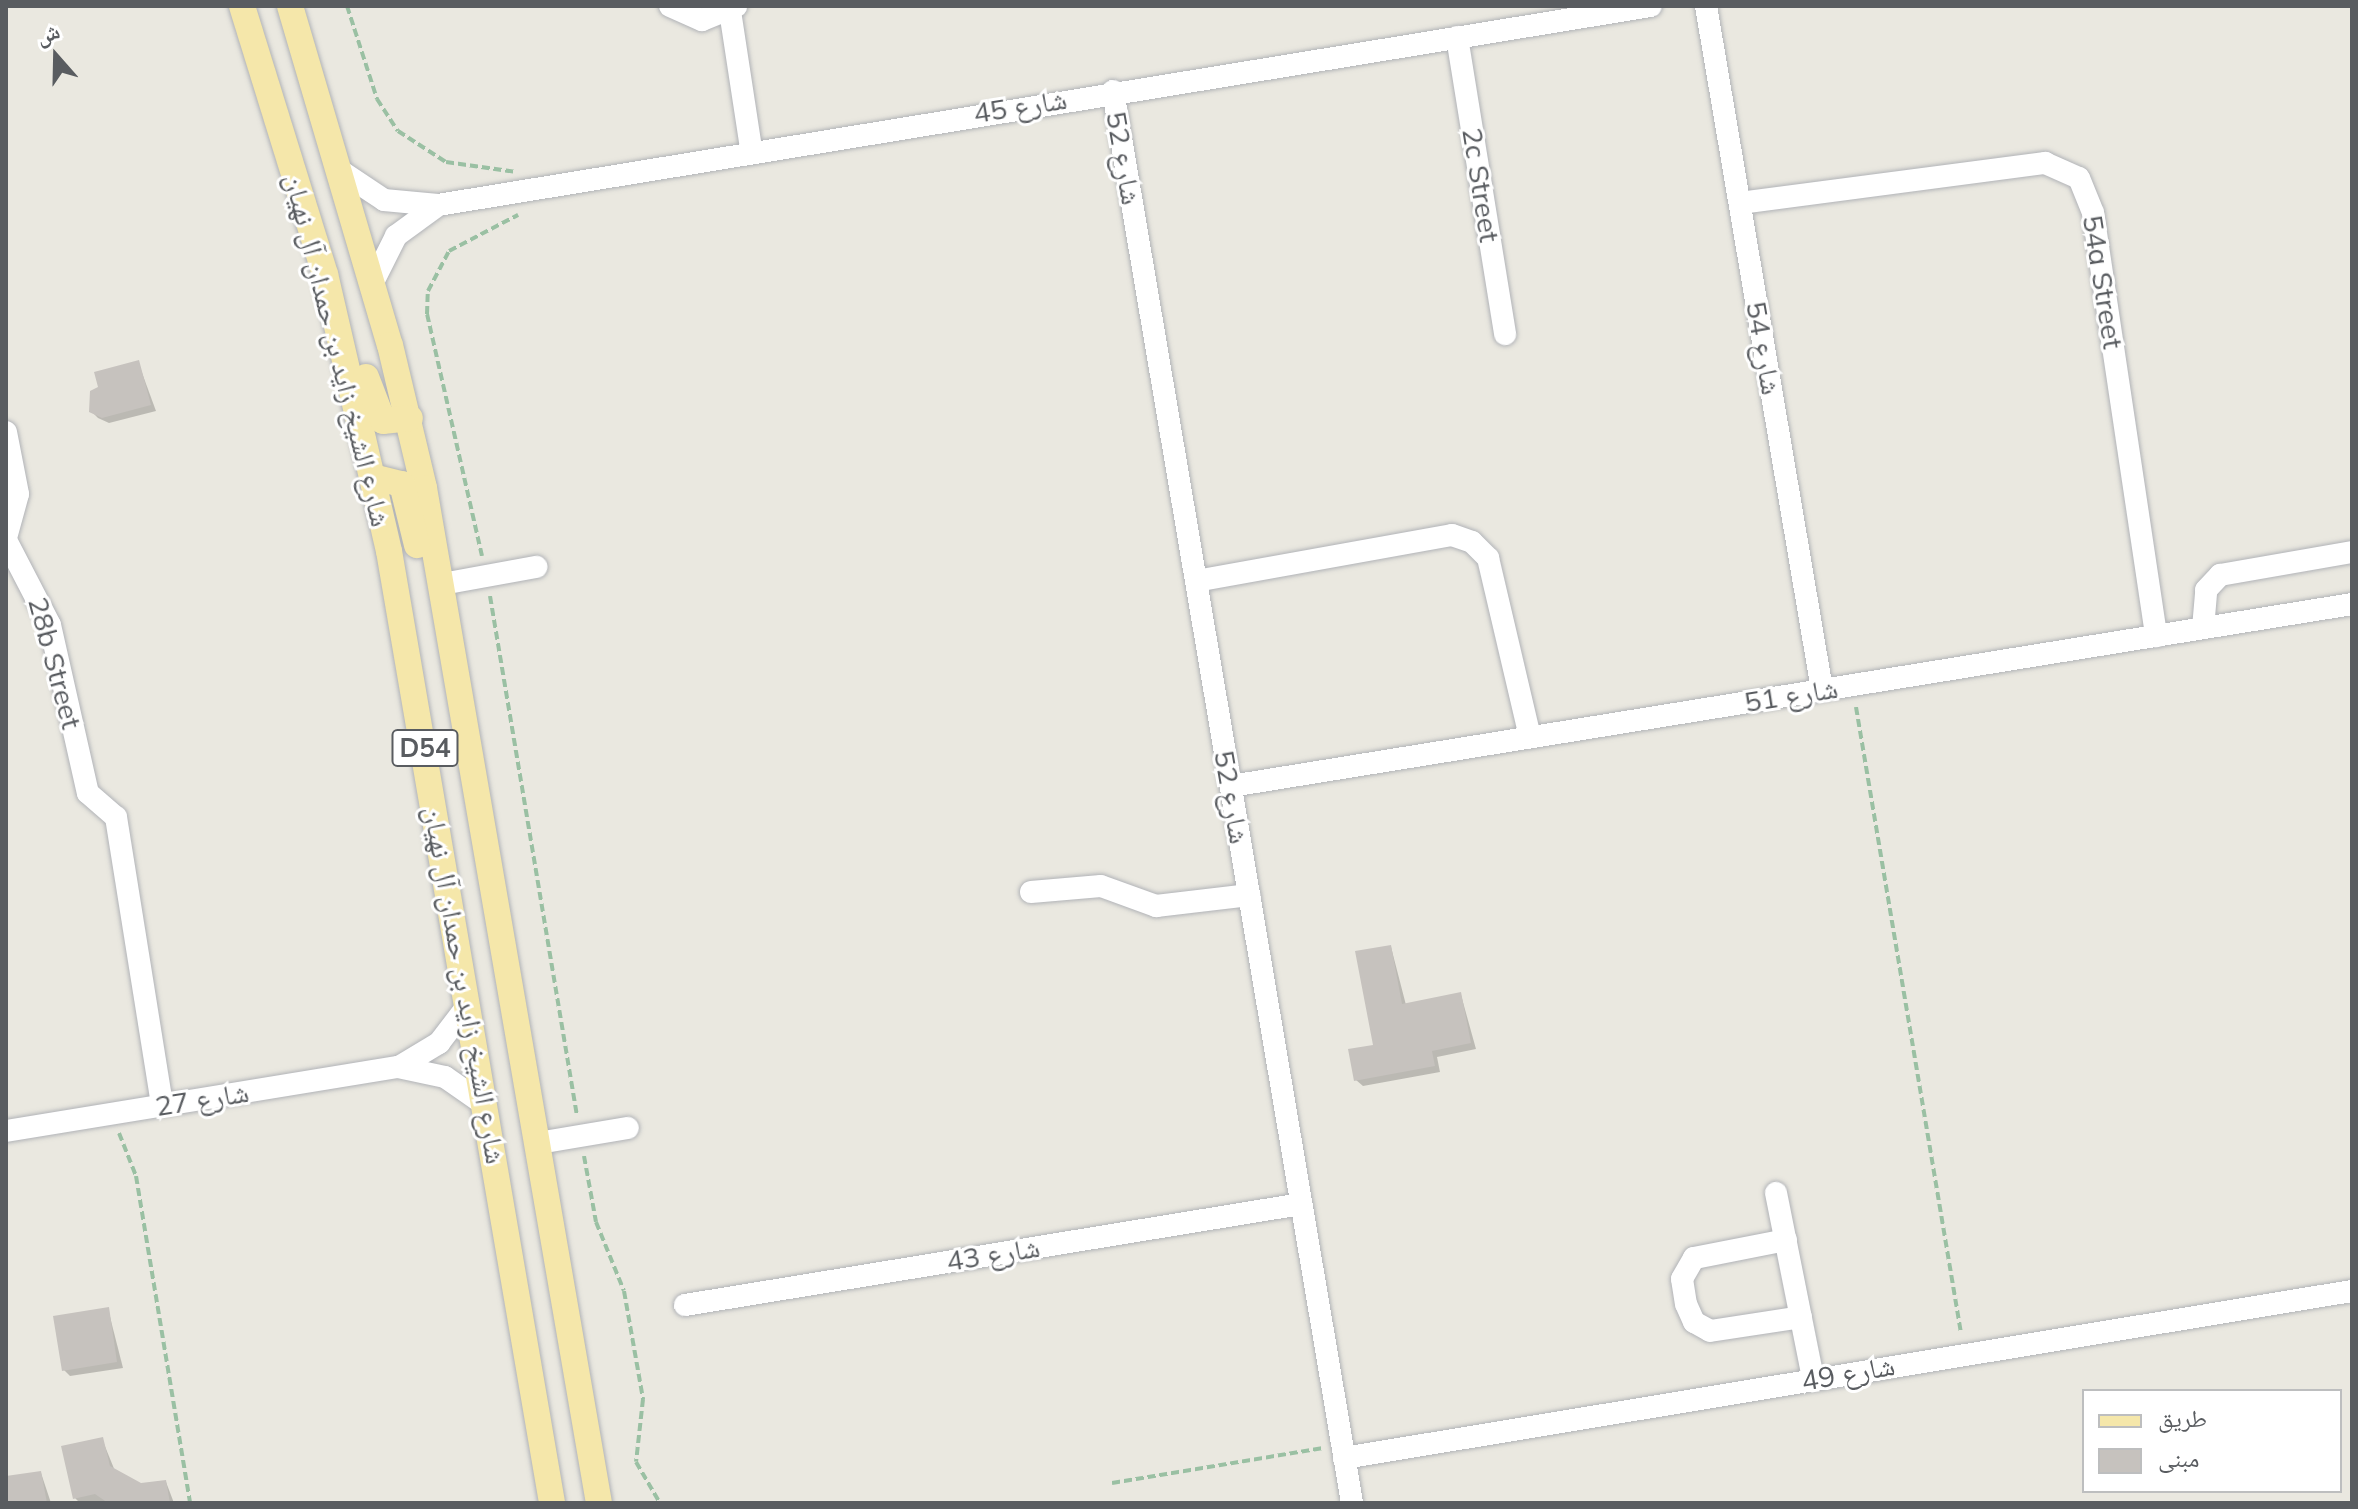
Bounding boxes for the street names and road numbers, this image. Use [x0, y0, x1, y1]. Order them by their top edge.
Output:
street label: شارع 45 [971, 82, 1069, 130]
street label: شارع 52 [1099, 109, 1149, 207]
street label: 2c Street [1455, 125, 1507, 245]
street label: شارع الشيخ زايد بن حمدان آل نهيان [278, 170, 398, 530]
street label: 54a Street [2076, 213, 2130, 351]
street label: شارع 54 [1739, 299, 1789, 397]
street label: 28b Street [21, 593, 89, 733]
street label: شارع 51 [1742, 671, 1840, 719]
road number: D54 [391, 726, 459, 770]
street label: شارع 52 [1207, 748, 1257, 846]
street label: شارع الشيخ زايد بن حمدان آل نهيان [417, 804, 513, 1166]
street label: شارع 27 [153, 1075, 251, 1123]
street label: شارع 43 [944, 1230, 1042, 1278]
street label: شارع 49 [1799, 1348, 1897, 1398]

